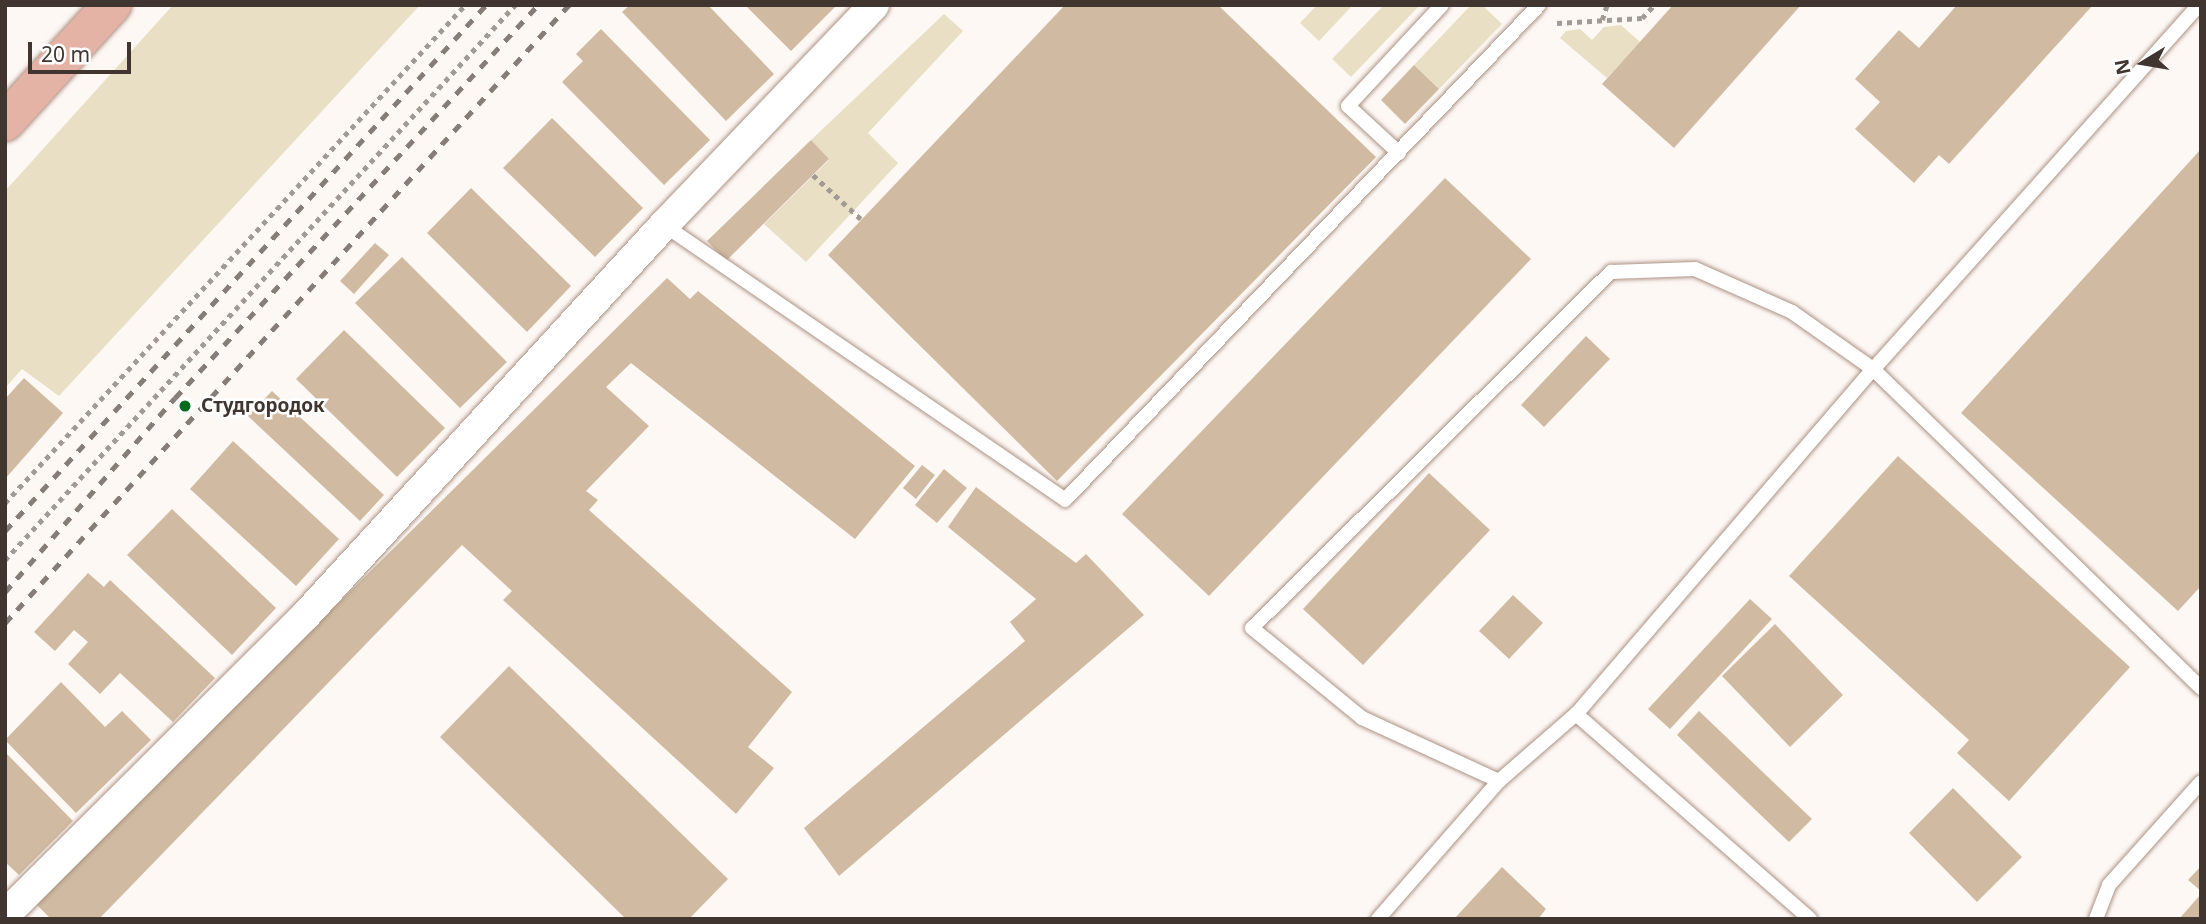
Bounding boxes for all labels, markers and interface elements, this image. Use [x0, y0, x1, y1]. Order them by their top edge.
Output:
scale bar [32, 28, 135, 72]
north arrow [2108, 28, 2178, 98]
text: 20 m [41, 40, 90, 68]
text: N [2108, 57, 2137, 77]
place label: Студгородок [201, 395, 325, 417]
marker: Студгородок [175, 396, 195, 416]

